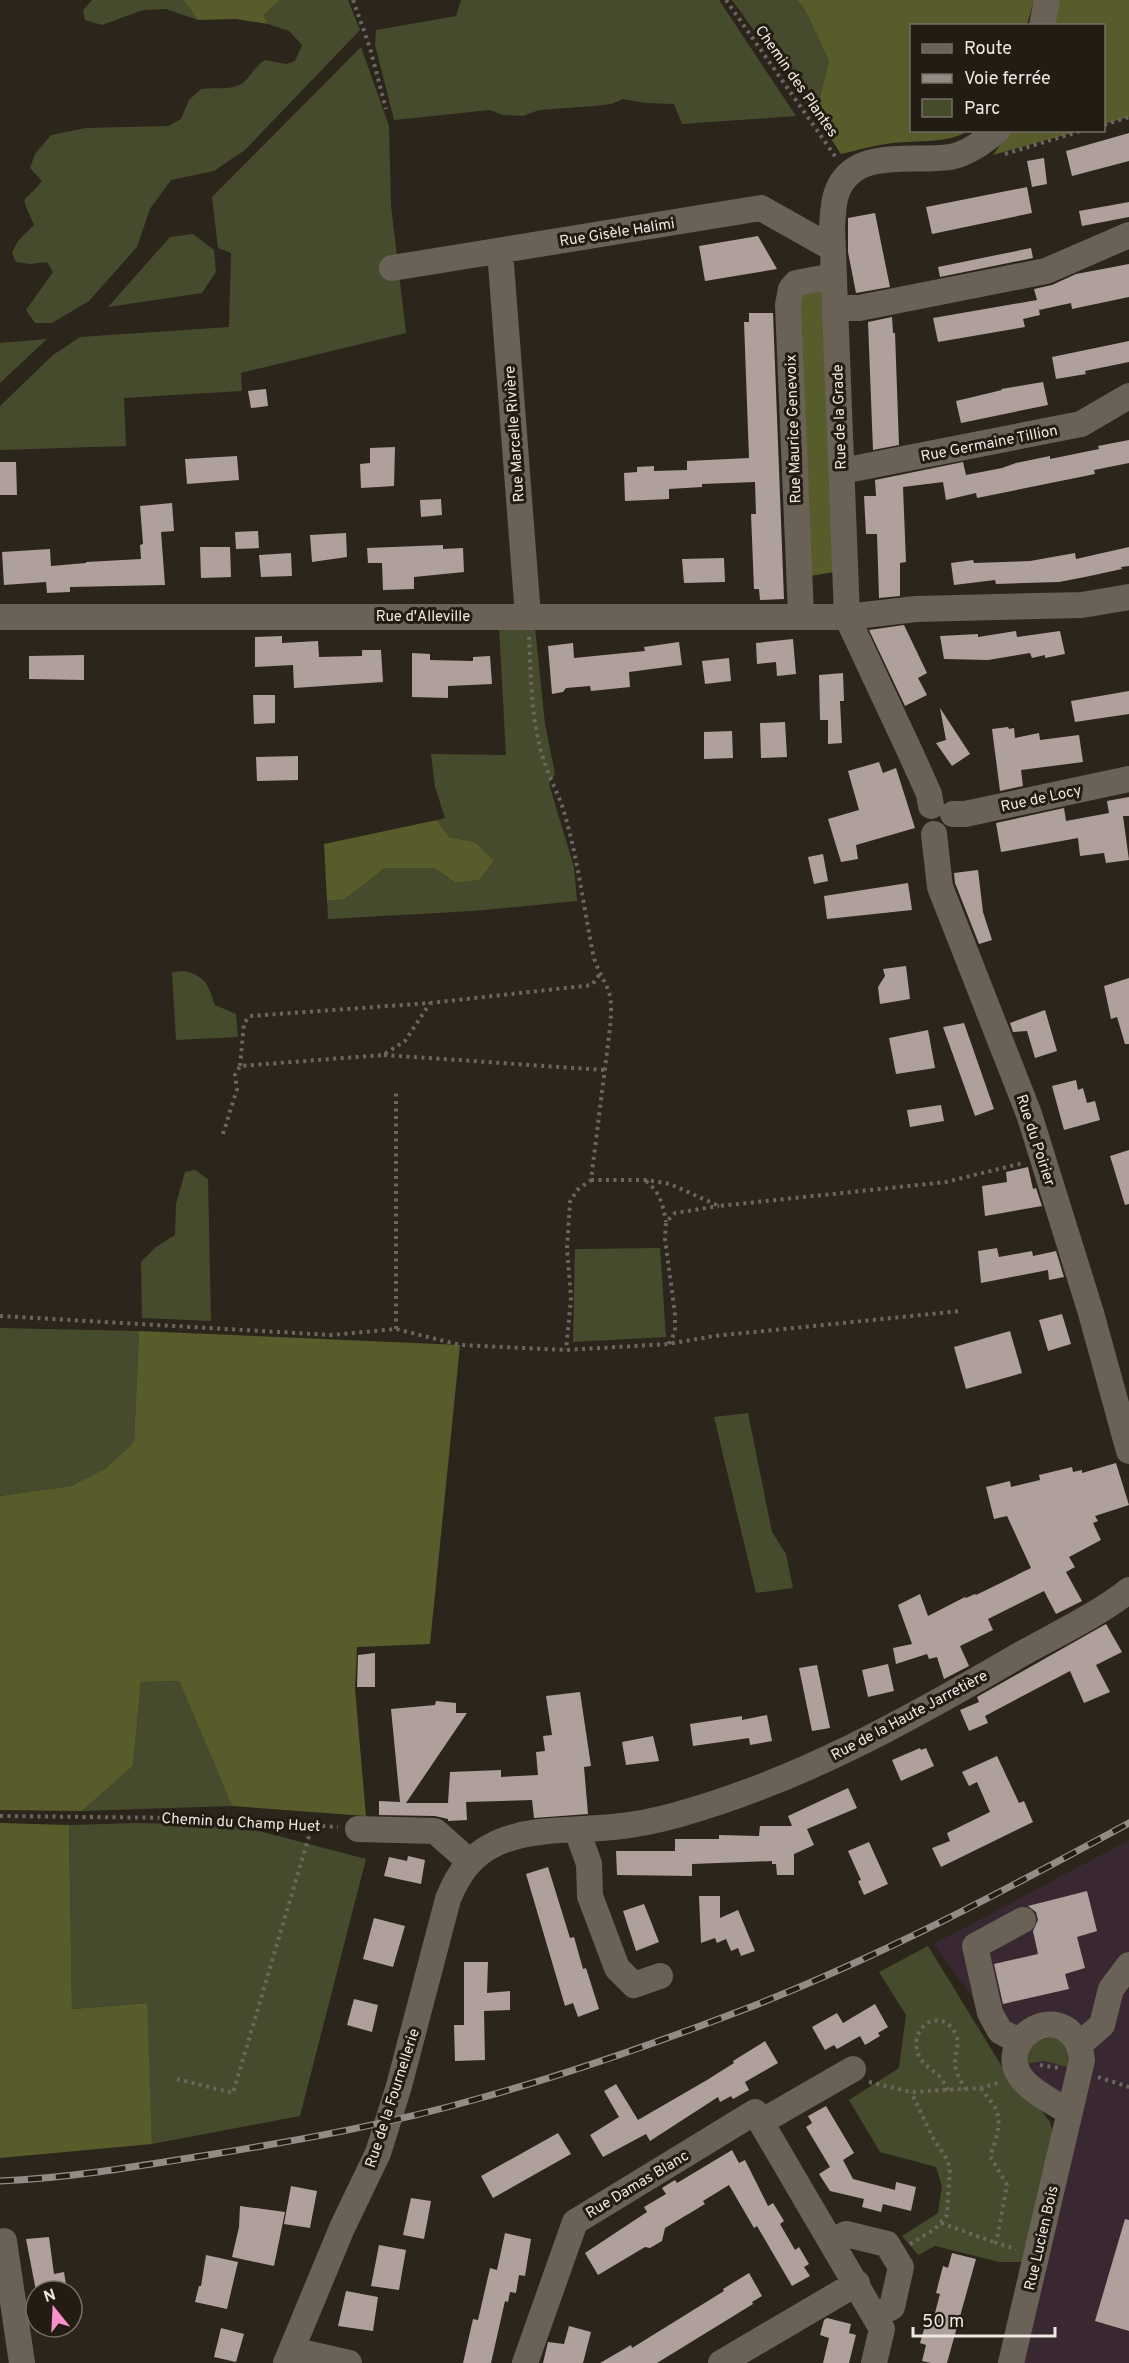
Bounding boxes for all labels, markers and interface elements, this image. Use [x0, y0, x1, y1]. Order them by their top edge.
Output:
street label: Chemin des Plantes [750, 22, 841, 141]
legend [910, 24, 1105, 132]
text: Route [964, 38, 1012, 61]
text: Voie ferrée [964, 68, 1051, 91]
text: Parc [964, 98, 1000, 121]
street label: Rue Gisèle Halimi [558, 215, 676, 252]
street label: Rue Maurice Genevoix [782, 354, 807, 504]
street label: Rue de la Grade [829, 364, 852, 470]
street label: Rue Marcelle Rivière [501, 365, 530, 503]
street label: Rue Germaine Tillion [919, 422, 1059, 467]
street label: Rue d'Alleville [376, 608, 470, 627]
street label: Rue de Locy [999, 782, 1084, 817]
street label: Rue du Poirier [1011, 1092, 1058, 1189]
street label: Rue de la Haute Jarretière [828, 1667, 991, 1766]
street label: Chemin du Champ Huet [161, 1810, 321, 1837]
street label: Rue de la Fournellerie [362, 2026, 425, 2171]
street label: Rue Damas Blanc [583, 2147, 693, 2224]
street label: Rue Lucien Bois [1021, 2184, 1064, 2293]
north arrow [24, 2279, 84, 2339]
text: N [41, 2285, 59, 2308]
scale bar [913, 2300, 1056, 2338]
text: 50 m [922, 2311, 964, 2334]

